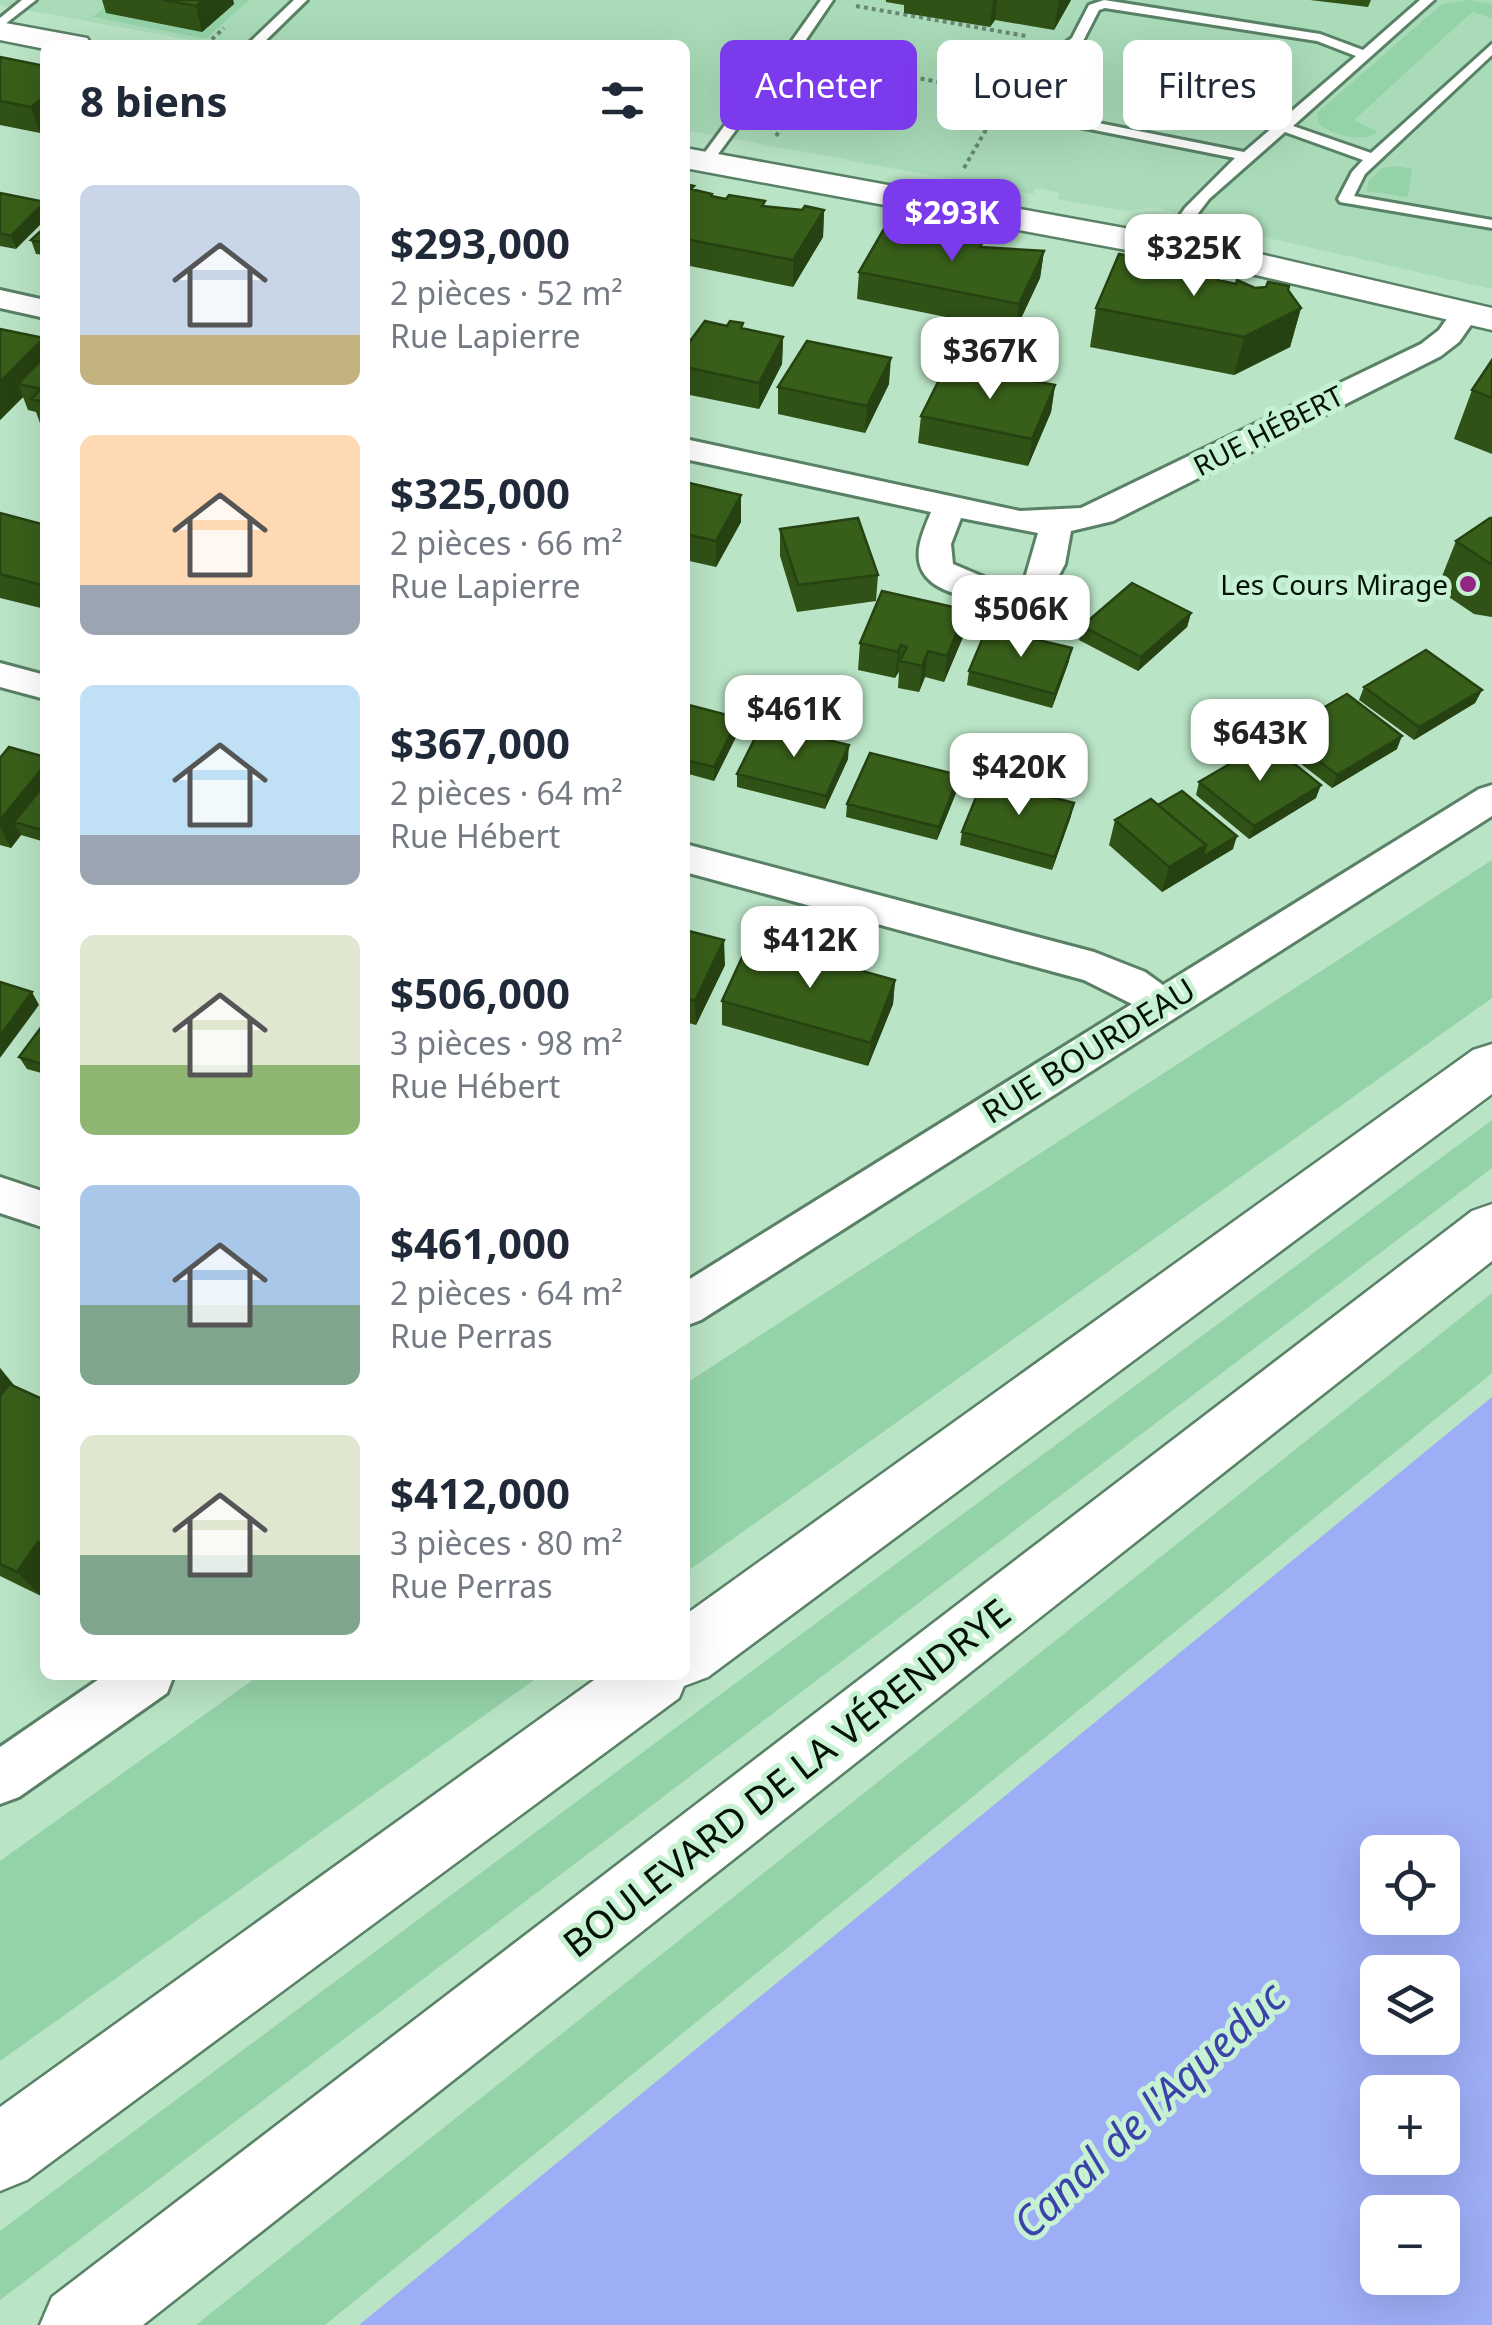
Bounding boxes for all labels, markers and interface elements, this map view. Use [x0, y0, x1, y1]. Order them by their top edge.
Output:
chip: Acheter [720, 40, 917, 130]
chip: Louer [937, 40, 1103, 130]
chip: Filtres [1123, 40, 1292, 130]
text: 8 biens [80, 72, 228, 129]
icon: filters [595, 73, 650, 128]
pin: $293K [882, 179, 1022, 264]
text: $293K [905, 190, 999, 233]
text: $293,000 [390, 214, 570, 271]
pin: $325K [1124, 214, 1264, 299]
icon: home [160, 225, 280, 345]
text: $325K [1147, 225, 1241, 268]
text: 2 pièces · 52 m² [390, 271, 623, 314]
text: Rue Lapierre [390, 314, 581, 357]
pin: $367K [920, 317, 1060, 402]
text: $367K [943, 328, 1037, 371]
street label: RUE HÉBERT [1186, 376, 1350, 484]
text: $325,000 [390, 464, 570, 521]
icon: home [160, 475, 280, 595]
text: 2 pièces · 66 m² [390, 521, 623, 564]
text: Rue Lapierre [390, 564, 581, 607]
place label: Les Cours Mirage [1220, 565, 1448, 603]
marker: Les Cours Mirage [1457, 573, 1479, 595]
pin: $506K [951, 575, 1091, 660]
text: $506K [974, 586, 1068, 629]
pin: $461K [724, 675, 864, 760]
text: $461K [747, 686, 841, 729]
pin: $643K [1190, 699, 1330, 784]
text: $643K [1213, 710, 1307, 753]
text: $367,000 [390, 714, 570, 771]
icon: home [160, 725, 280, 845]
pin: $420K [949, 733, 1089, 818]
text: $420K [972, 744, 1066, 787]
text: 2 pièces · 64 m² [390, 771, 623, 814]
text: Rue Hébert [390, 814, 560, 857]
pin: $412K [740, 906, 880, 991]
text: $412K [763, 917, 857, 960]
text: $506,000 [390, 964, 570, 1021]
street label: RUE BOURDEAU [973, 967, 1203, 1133]
icon: home [160, 975, 280, 1095]
text: 3 pièces · 98 m² [390, 1021, 623, 1064]
text: Rue Hébert [390, 1064, 560, 1107]
text: $461,000 [390, 1214, 570, 1271]
icon: home [160, 1225, 280, 1345]
text: 2 pièces · 64 m² [390, 1271, 623, 1314]
text: Rue Perras [390, 1314, 553, 1357]
text: $412,000 [390, 1464, 570, 1521]
icon: home [160, 1475, 280, 1595]
text: 3 pièces · 80 m² [390, 1521, 623, 1564]
text: Rue Perras [390, 1564, 553, 1607]
street label: BOULEVARD DE LA VÉRENDRYE [552, 1586, 1020, 1968]
map controls [1360, 1835, 1460, 2295]
button: locate [1360, 1835, 1460, 1935]
button: layers [1360, 1955, 1460, 2055]
water label: Canal de l'Aqueduc [1000, 1967, 1297, 2250]
button: + [1360, 2075, 1460, 2175]
button: − [1360, 2195, 1460, 2295]

